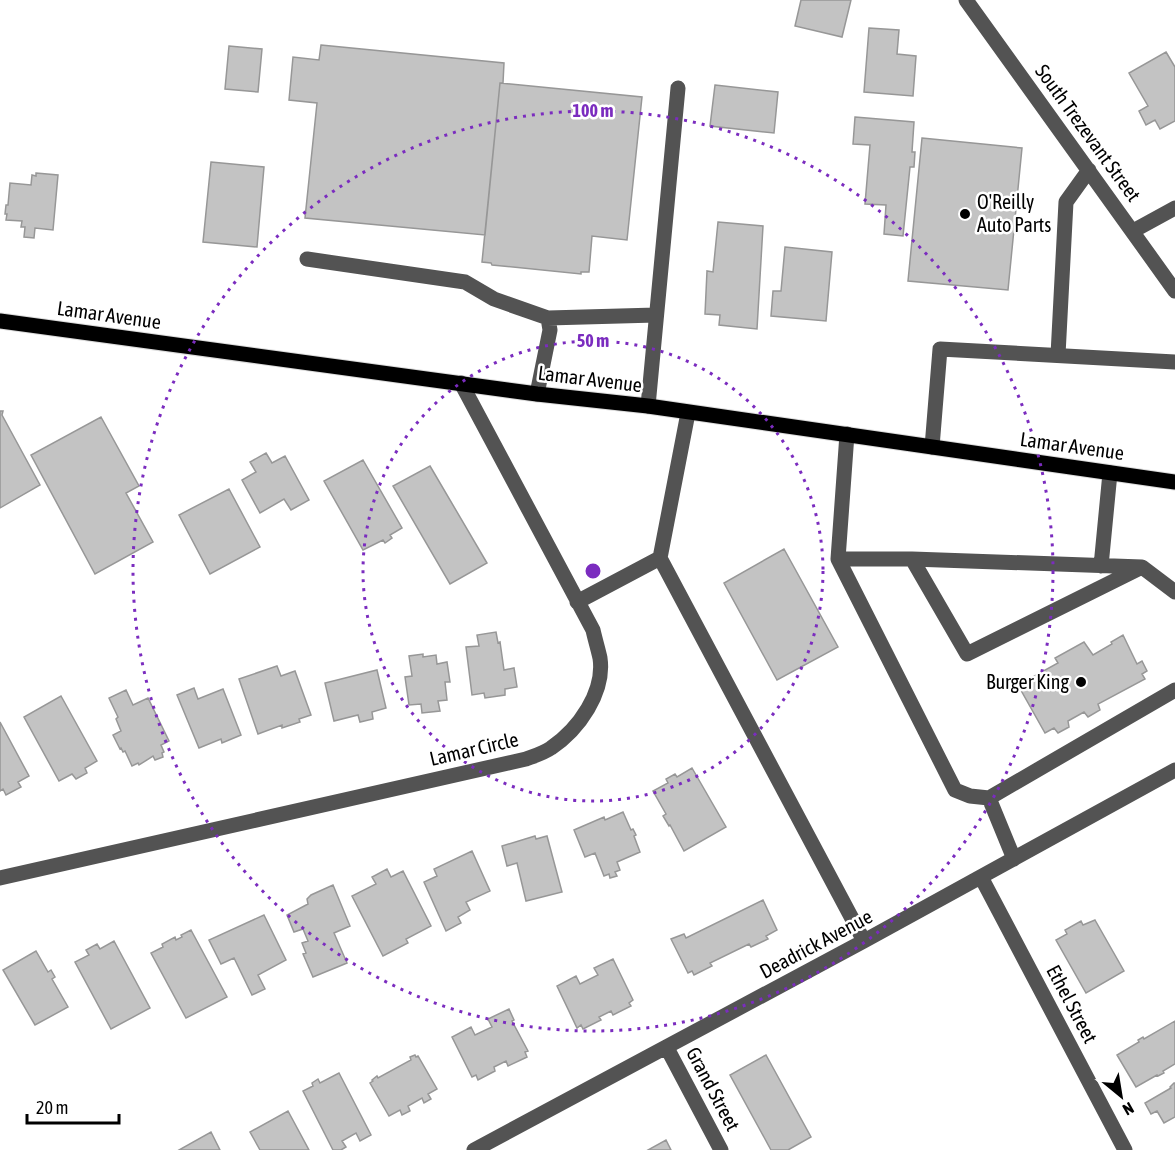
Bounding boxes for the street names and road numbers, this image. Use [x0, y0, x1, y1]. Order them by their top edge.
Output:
street label: South Trezevant Street [1031, 60, 1146, 206]
street label: Lamar Avenue [56, 296, 163, 333]
street label: Lamar Avenue [537, 361, 643, 396]
street label: Lamar Avenue [1019, 427, 1126, 464]
street label: Lamar Circle [427, 727, 521, 770]
street label: Deadrick Avenue [756, 904, 876, 983]
street label: Ethel Street [1042, 961, 1103, 1047]
street label: Grand Street [682, 1043, 745, 1135]

